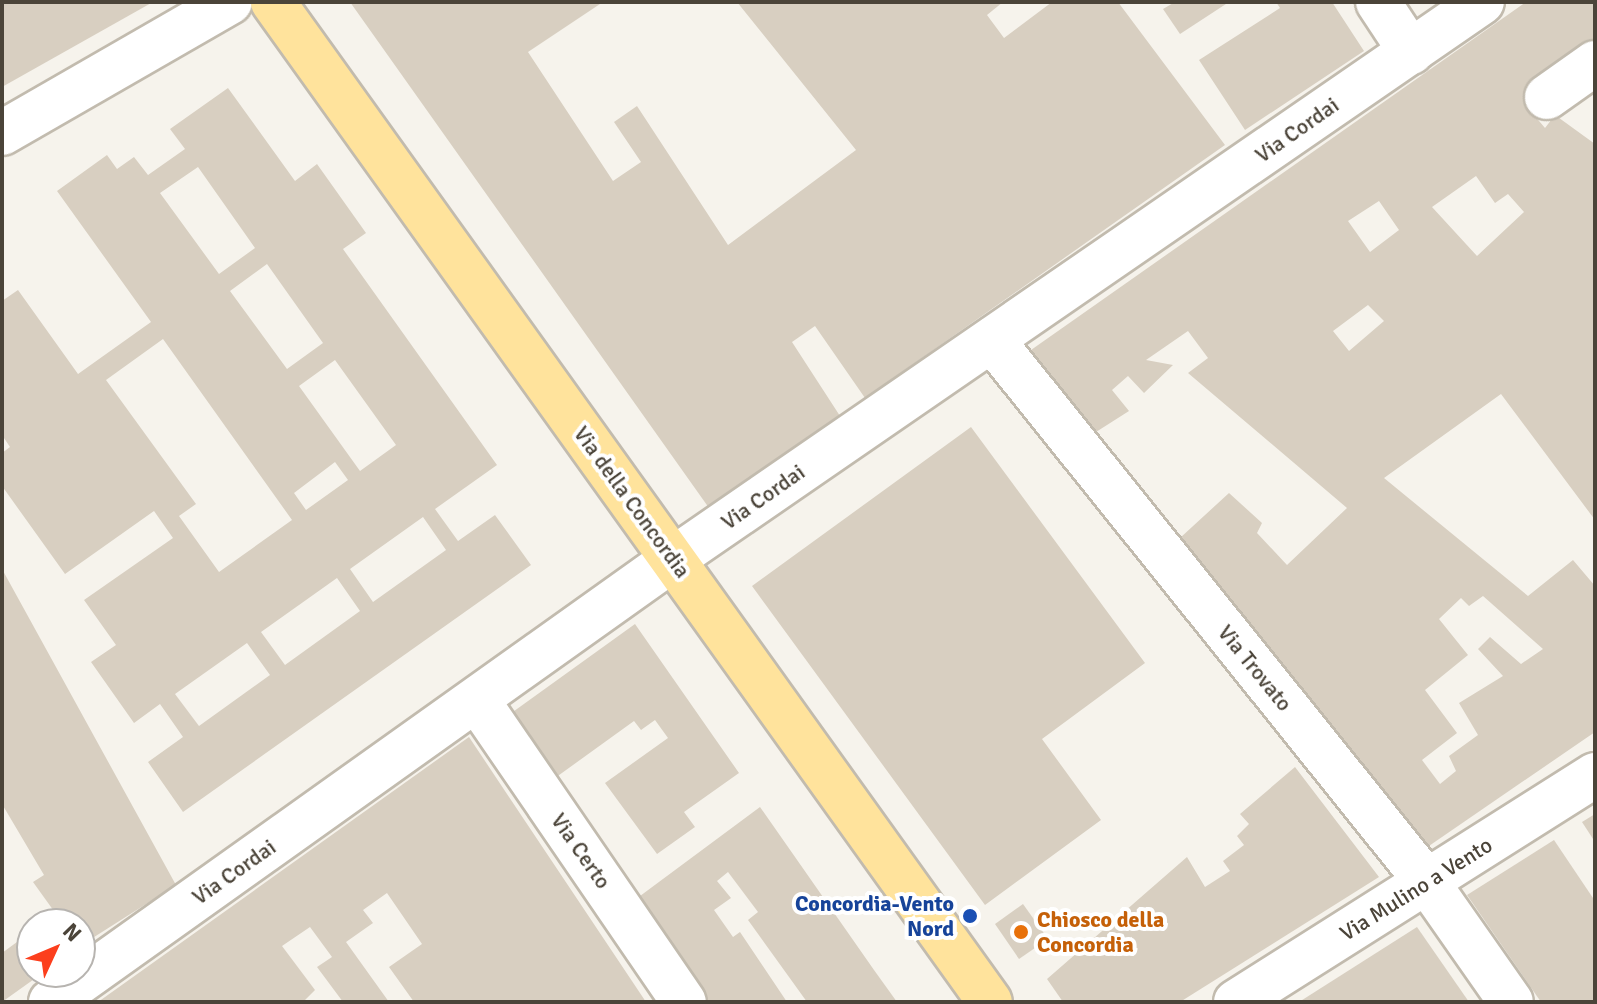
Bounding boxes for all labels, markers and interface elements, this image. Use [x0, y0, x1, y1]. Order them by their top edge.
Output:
street label: Via Cordai [1250, 92, 1344, 168]
street label: Via della Concordia [568, 421, 696, 583]
street label: Via Cordai [716, 459, 810, 535]
street label: Via Trovato [1212, 620, 1298, 716]
street label: Via Certo [545, 808, 617, 894]
street label: Via Mulino a Vento [1335, 832, 1497, 946]
street label: Via Cordai [187, 834, 281, 910]
place label: Concordia-Vento Nord [795, 890, 954, 942]
place label: Chiosco della Concordia [1037, 906, 1164, 958]
marker: Concordia-Vento Nord [961, 907, 979, 925]
north arrow [16, 908, 96, 988]
text: N [57, 917, 87, 947]
marker: Chiosco della Concordia [1012, 923, 1030, 941]

